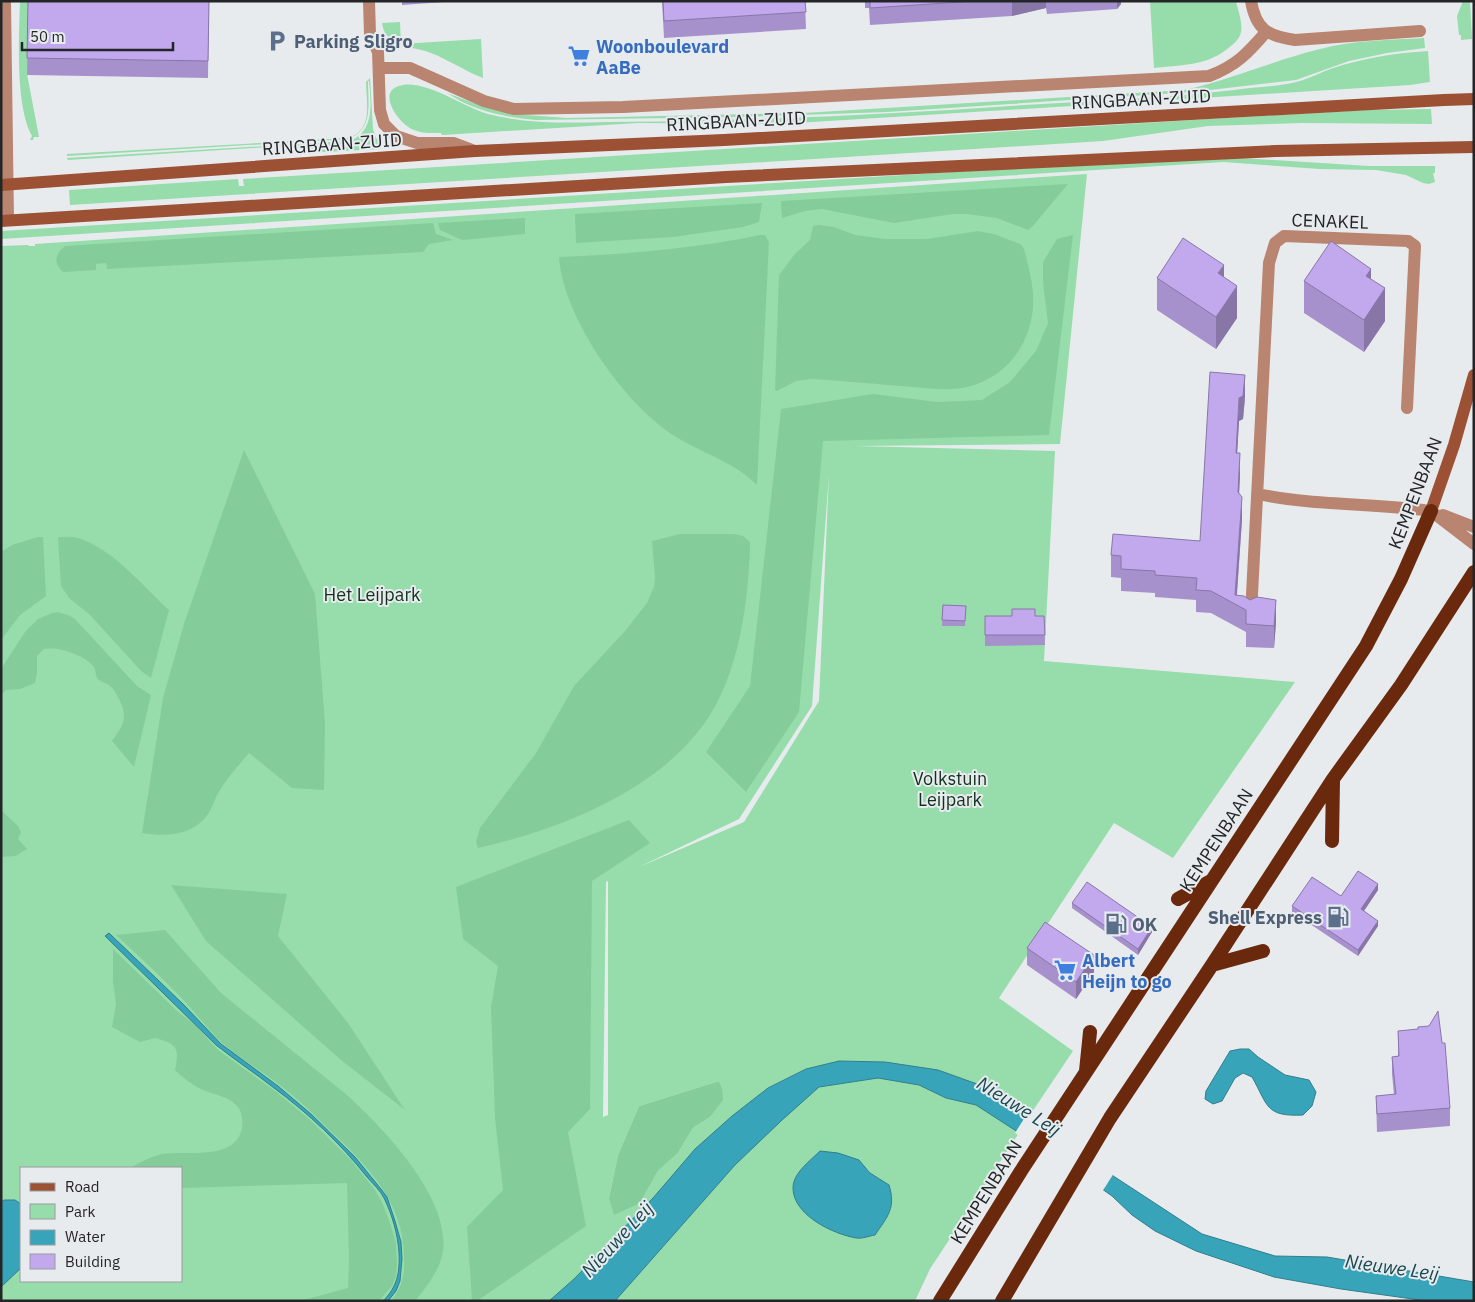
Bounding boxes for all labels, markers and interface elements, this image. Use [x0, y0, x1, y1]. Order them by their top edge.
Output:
scale bar [22, 20, 174, 52]
text: 50 m [30, 27, 65, 46]
parking icon: Parking Sligro [264, 28, 290, 54]
place label: Parking Sligro [294, 30, 413, 53]
place label: Woonboulevard AaBe [596, 35, 729, 79]
supermarket icon: Woonboulevard AaBe [566, 43, 592, 69]
street label: RINGBAAN-ZUID [1070, 84, 1212, 114]
street label: RINGBAAN-ZUID [665, 106, 807, 136]
street label: RINGBAAN-ZUID [261, 128, 403, 160]
street label: CENAKEL [1291, 208, 1369, 234]
street label: KEMPENBAAN [1383, 434, 1447, 552]
park label: Het Leijpark [323, 583, 421, 606]
park label: Volkstuin Leijpark [913, 767, 987, 811]
street label: KEMPENBAAN [1174, 784, 1258, 896]
fuel station icon: Shell Express [1325, 904, 1351, 930]
place label: Shell Express [1208, 906, 1322, 929]
fuel station icon: OK [1103, 911, 1129, 937]
place label: OK [1132, 913, 1158, 936]
place label: Albert Heijn to go [1082, 949, 1172, 993]
supermarket icon: Albert Heijn to go [1052, 957, 1078, 983]
water label: Nieuwe Leij [972, 1071, 1067, 1142]
street label: KEMPENBAAN [945, 1136, 1027, 1248]
legend [20, 1167, 182, 1282]
text: Road [65, 1177, 100, 1196]
water label: Nieuwe Leij [576, 1195, 659, 1282]
text: Park [65, 1202, 95, 1221]
text: Water [65, 1227, 106, 1246]
water label: Nieuwe Leij [1343, 1249, 1442, 1286]
text: Building [65, 1252, 120, 1271]

